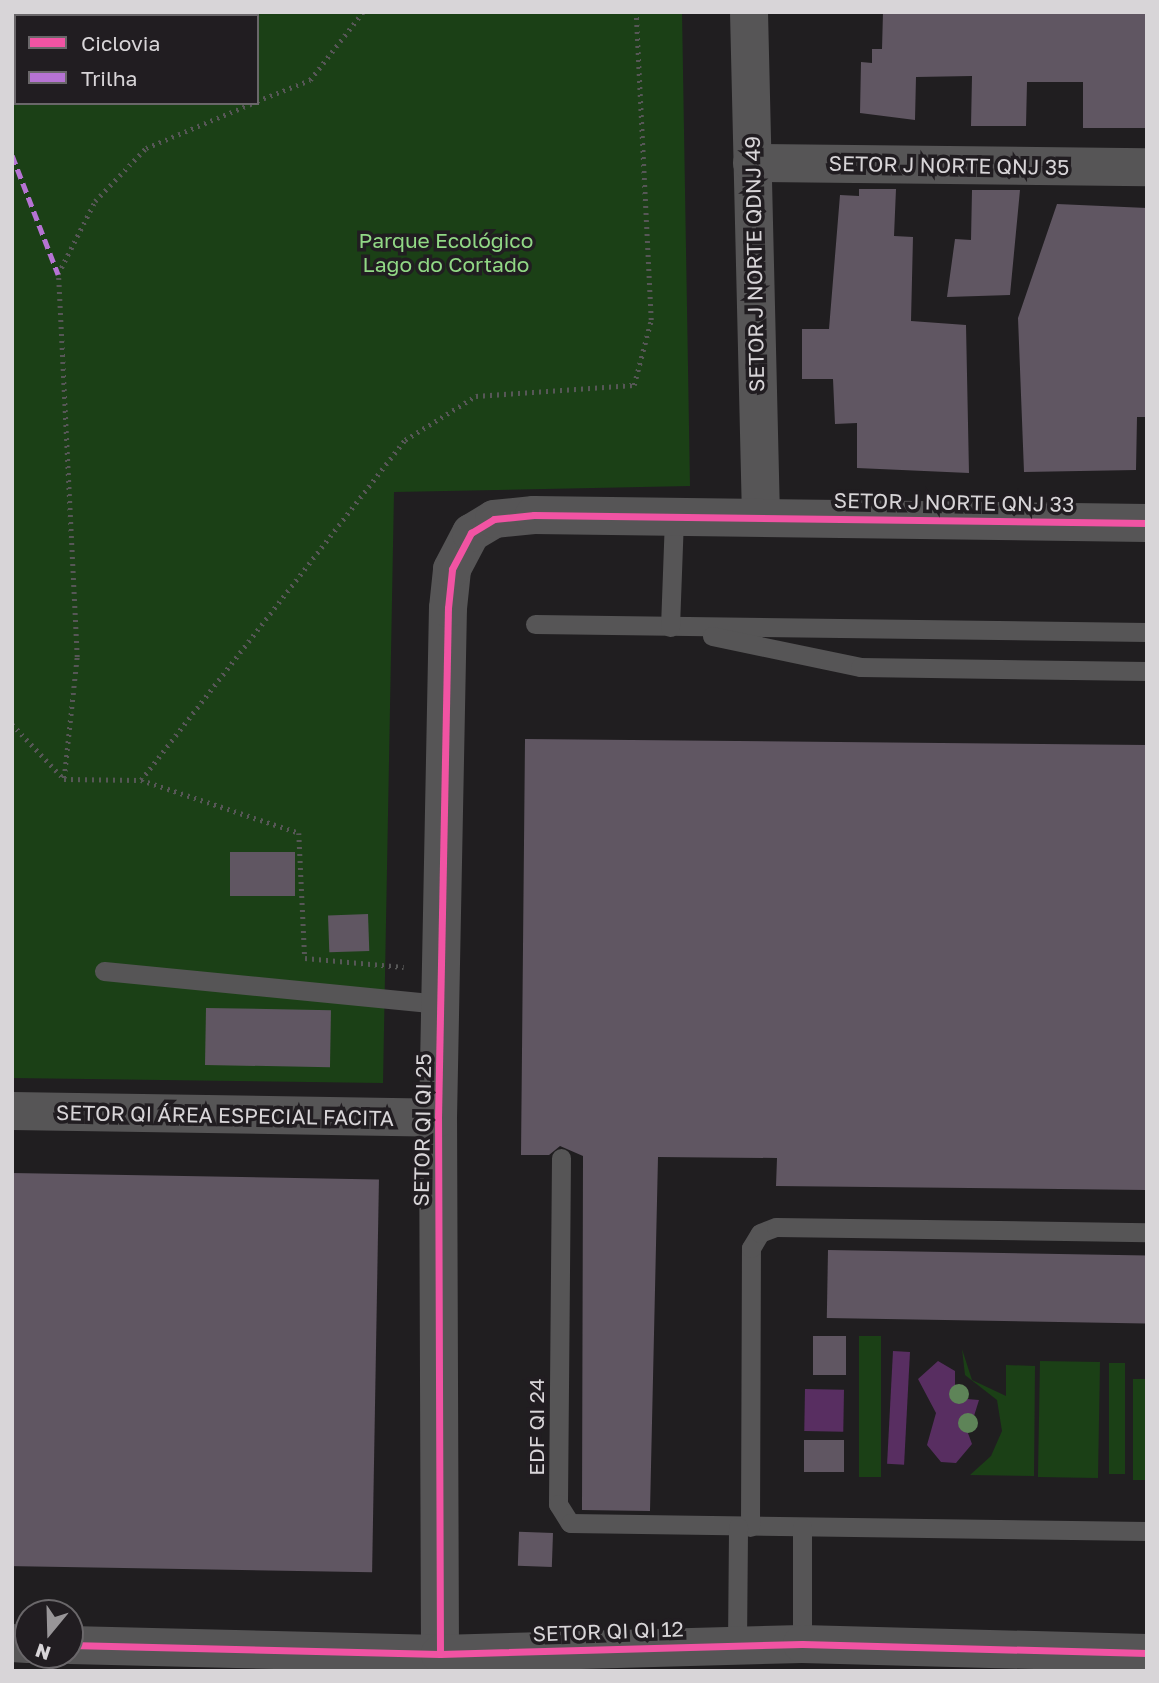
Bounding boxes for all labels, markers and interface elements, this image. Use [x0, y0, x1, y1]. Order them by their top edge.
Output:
legend [14, 14, 259, 105]
text: Ciclovia [81, 30, 160, 56]
text: Trilha [81, 65, 137, 91]
street label: SETOR J NORTE QDNJ 49 [739, 136, 769, 392]
street label: SETOR J NORTE QNJ 35 [829, 150, 1069, 180]
park label: Parque Ecológico Lago do Cortado [359, 227, 533, 277]
street label: SETOR J NORTE QNJ 33 [833, 487, 1075, 517]
street label: SETOR QI QI 25 [408, 1053, 436, 1207]
street label: SETOR QI ÁREA ESPECIAL FACITA [56, 1099, 394, 1131]
street label: EDF QI 24 [523, 1378, 549, 1476]
north arrow [14, 1599, 84, 1669]
street label: SETOR QI QI 12 [532, 1616, 684, 1646]
text: N [32, 1639, 53, 1666]

